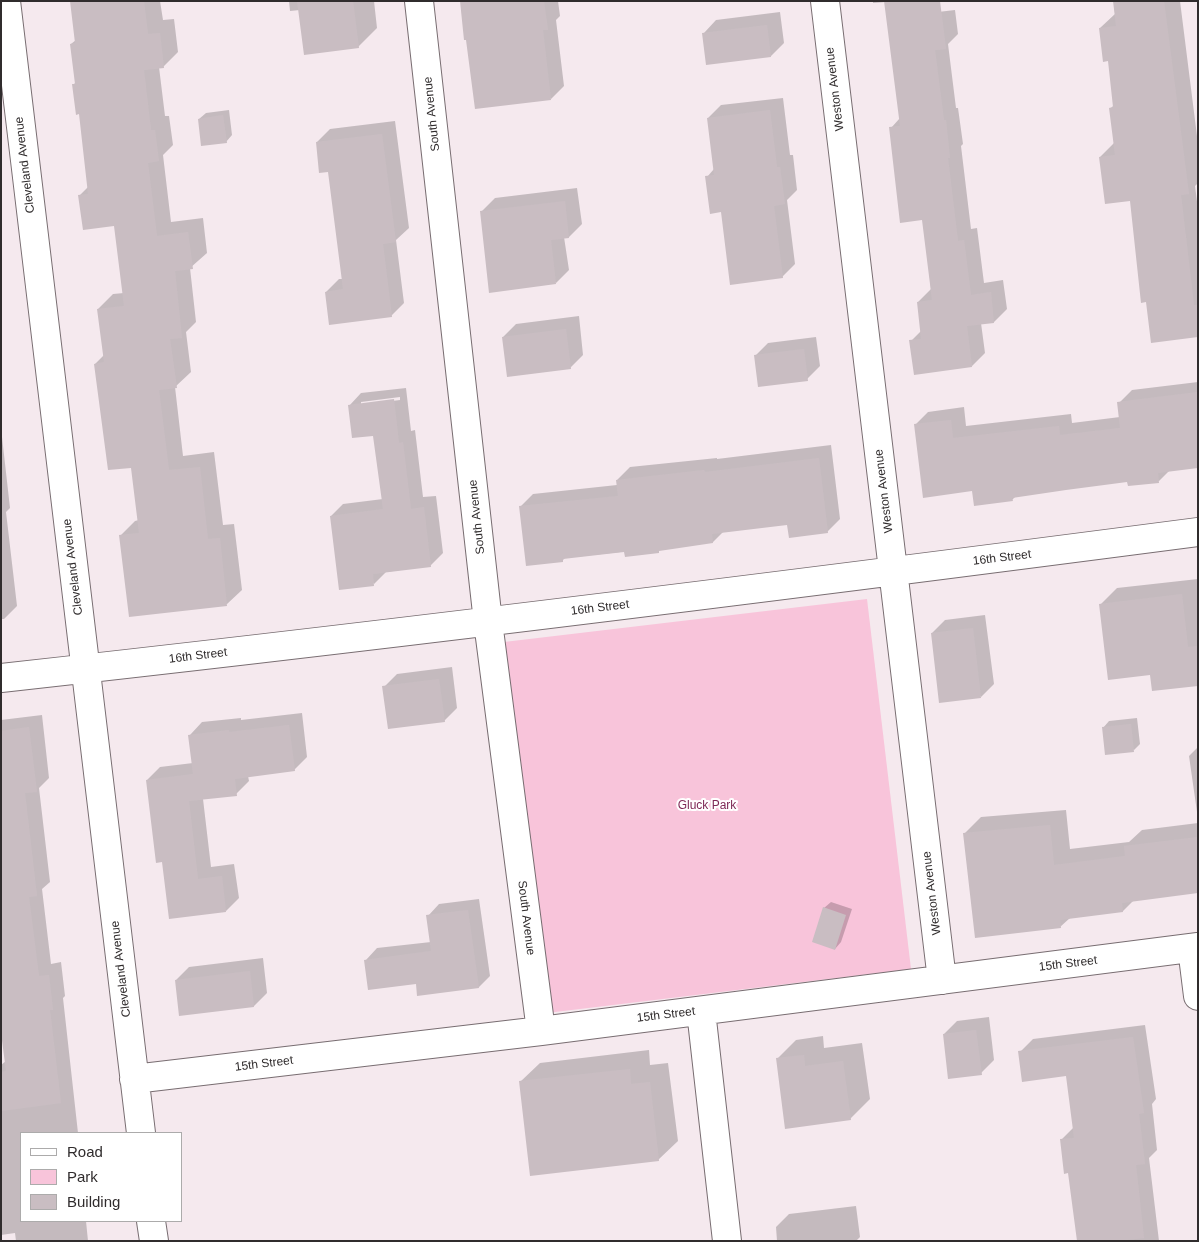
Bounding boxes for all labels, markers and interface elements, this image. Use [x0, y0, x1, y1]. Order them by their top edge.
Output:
street label: Weston Avenue [823, 46, 847, 132]
street label: South Avenue [421, 76, 443, 152]
street label: Cleveland Avenue [12, 116, 38, 214]
street label: Weston Avenue [872, 448, 896, 534]
street label: South Avenue [466, 479, 488, 555]
street label: Cleveland Avenue [60, 518, 86, 616]
street label: 16th Street [972, 547, 1032, 569]
street label: 16th Street [570, 597, 630, 619]
street label: 16th Street [168, 645, 228, 667]
park label: Gluck Park [678, 799, 736, 813]
street label: Weston Avenue [920, 850, 944, 936]
street label: South Avenue [514, 880, 538, 956]
street label: Cleveland Avenue [108, 920, 134, 1018]
street label: 15th Street [1038, 953, 1098, 975]
street label: 15th Street [636, 1004, 696, 1026]
street label: 15th Street [234, 1053, 294, 1075]
legend [20, 1132, 182, 1222]
text: Road [67, 1143, 103, 1160]
text: Park [67, 1168, 98, 1185]
text: Building [67, 1193, 120, 1210]

